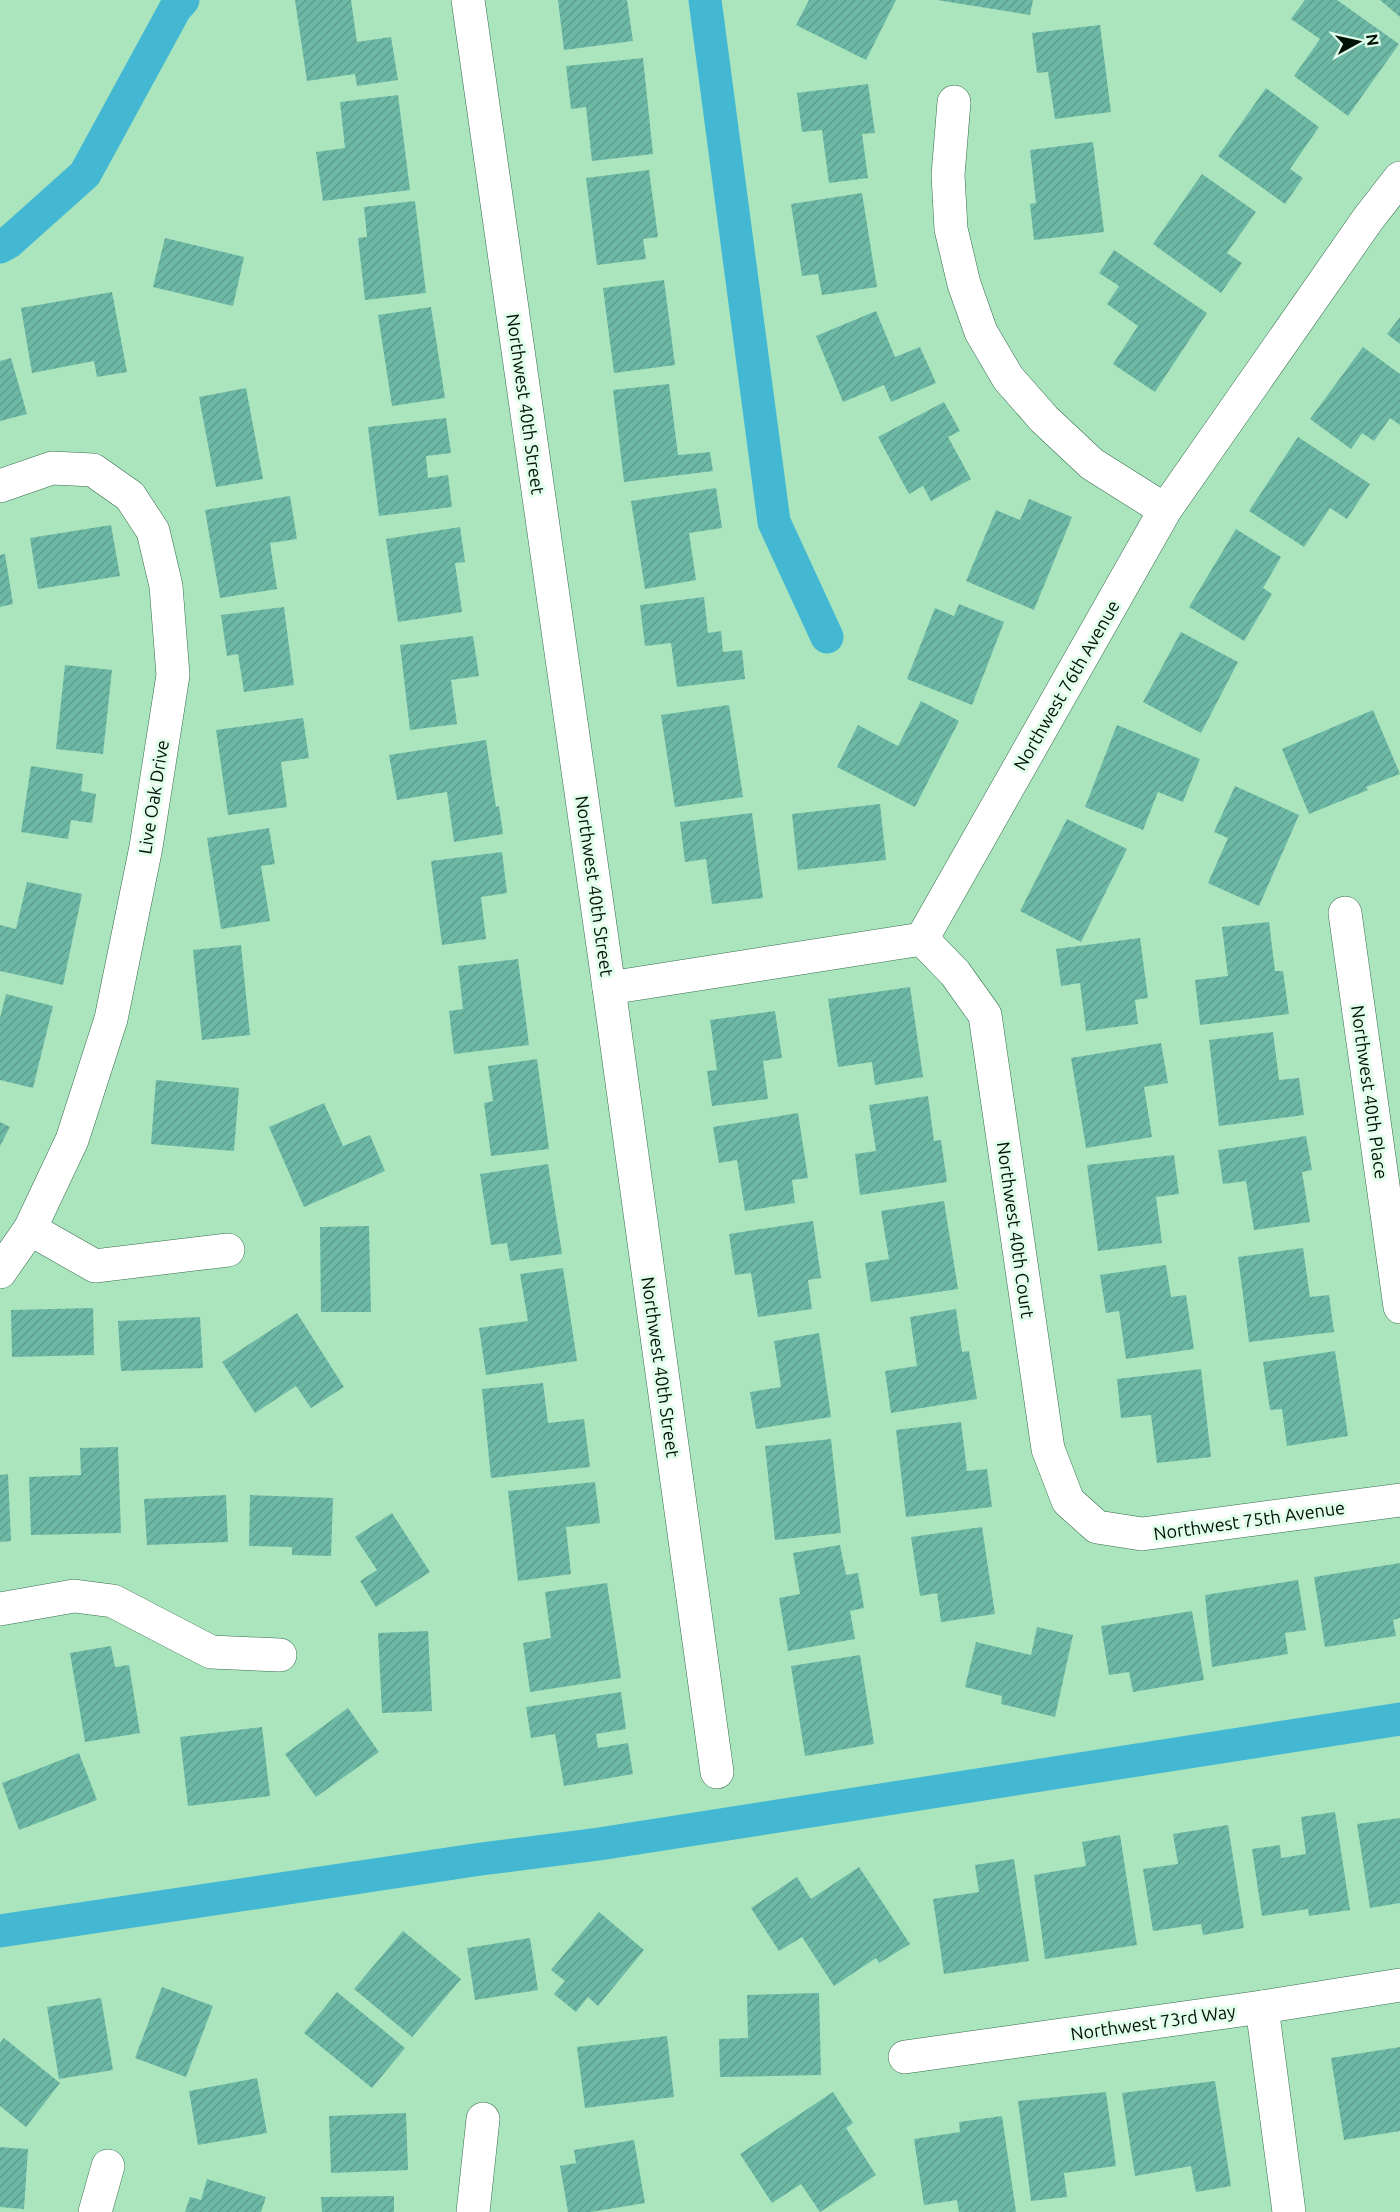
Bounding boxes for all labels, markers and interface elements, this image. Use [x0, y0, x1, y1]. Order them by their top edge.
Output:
north arrow [1328, 12, 1388, 72]
text: N [1363, 33, 1383, 47]
street label: Northwest 40th Street [503, 312, 549, 496]
street label: Northwest 76th Avenue [1009, 596, 1123, 774]
street label: Live Oak Drive [134, 738, 172, 856]
street label: Northwest 40th Street [572, 794, 618, 978]
street label: Northwest 40th Place [1348, 1004, 1392, 1180]
street label: Northwest 40th Court [994, 1141, 1038, 1319]
street label: Northwest 40th Street [638, 1275, 684, 1459]
street label: Northwest 75th Avenue [1152, 1497, 1346, 1543]
street label: Northwest 73rd Way [1069, 2000, 1237, 2043]

